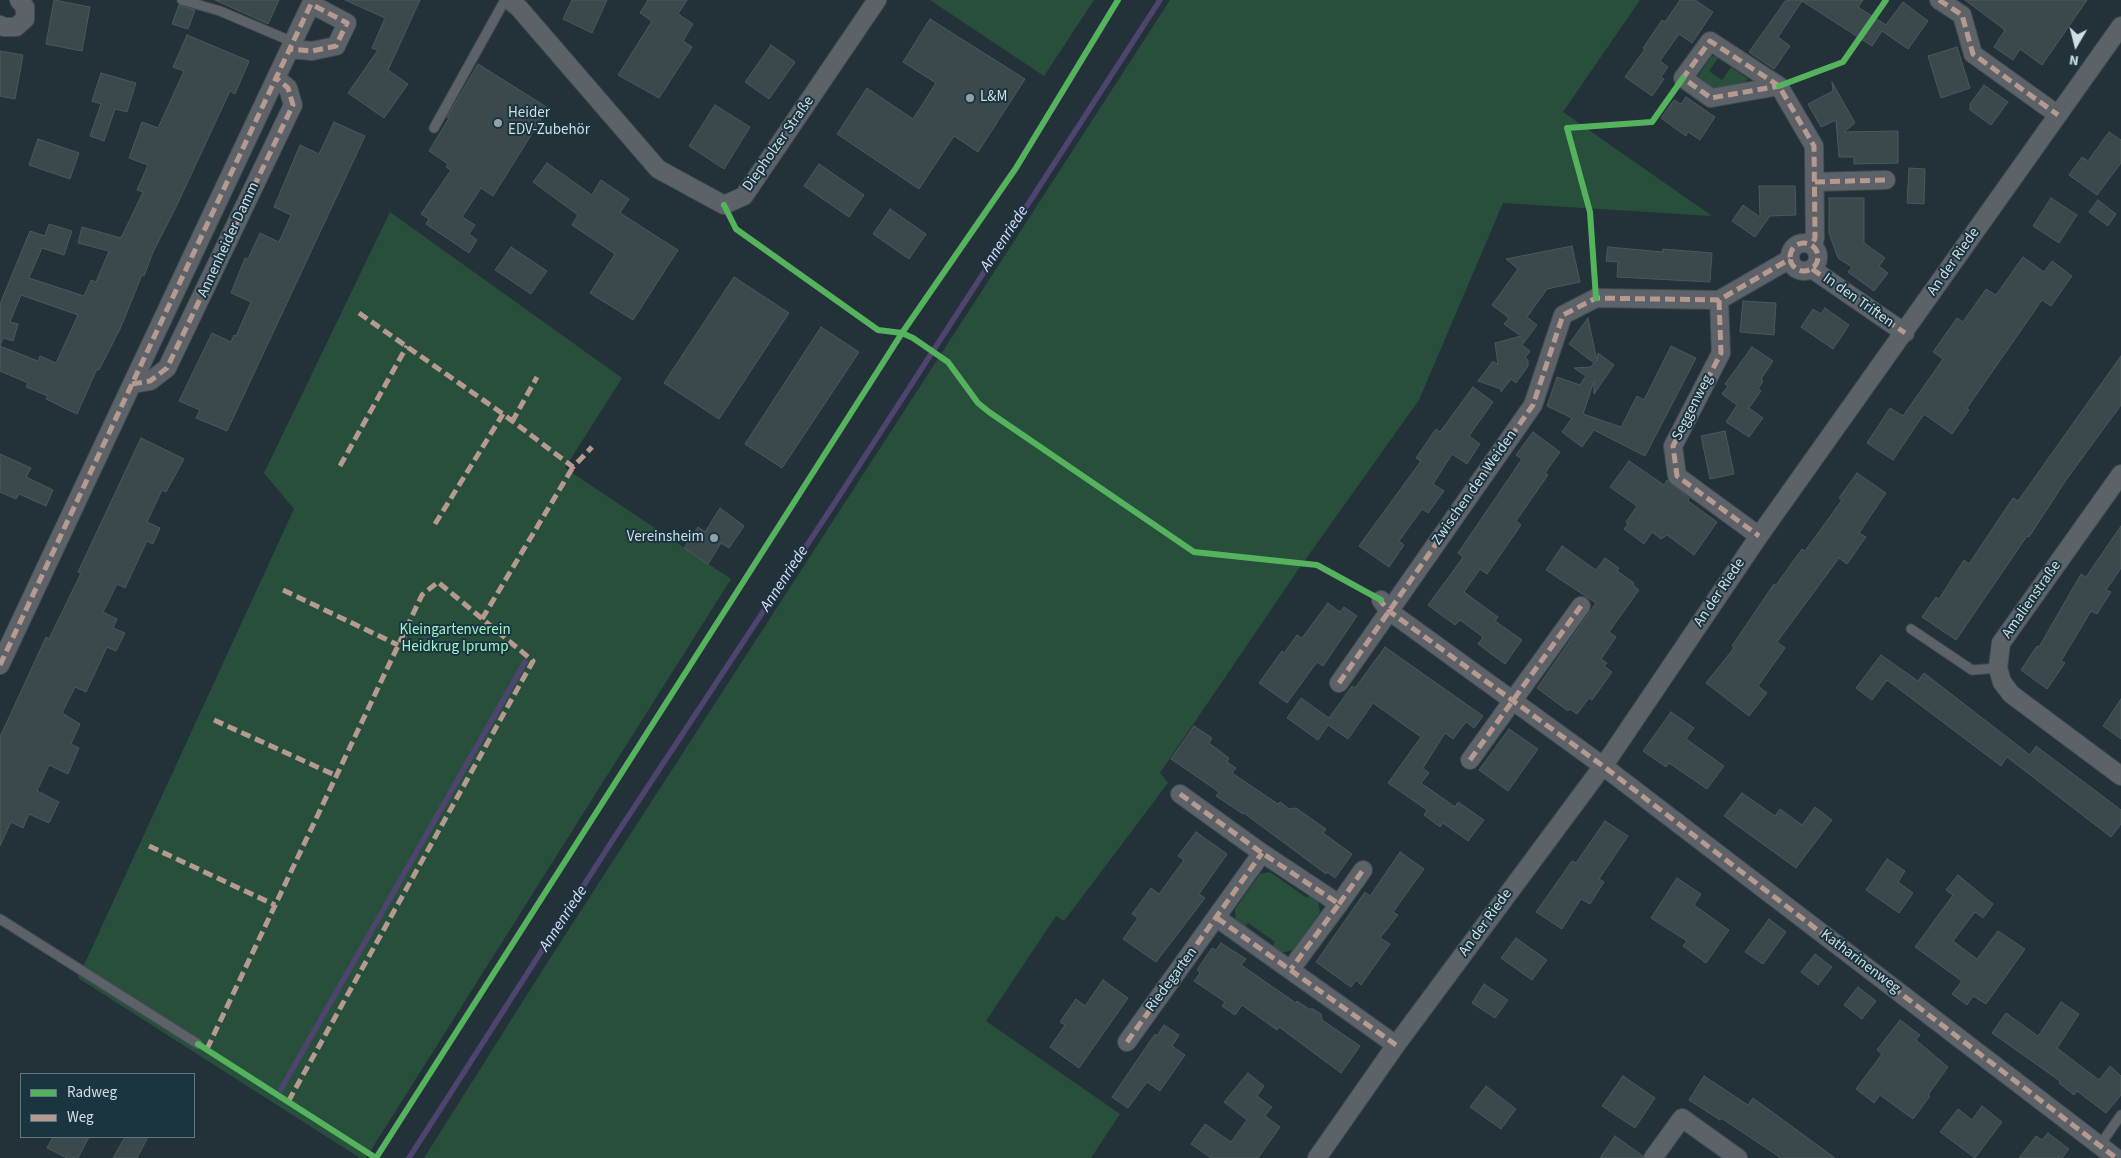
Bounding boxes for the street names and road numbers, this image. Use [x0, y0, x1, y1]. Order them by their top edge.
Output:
street label: Diepholzer Straße [740, 93, 818, 195]
street label: Annenheider Damm [194, 180, 264, 300]
street label: An der Riede [1924, 225, 1984, 299]
street label: In den Triften [1819, 270, 1897, 332]
street label: Seggenweg [1669, 372, 1717, 444]
street label: Zwischen den Weiden [1429, 427, 1521, 549]
street label: An der Riede [1691, 555, 1749, 631]
street label: Amalienstraße [1999, 558, 2065, 642]
street label: An der Riede [1456, 886, 1516, 960]
street label: Katharinenweg [1817, 926, 1903, 998]
street label: Riedegarten [1142, 944, 1202, 1016]

